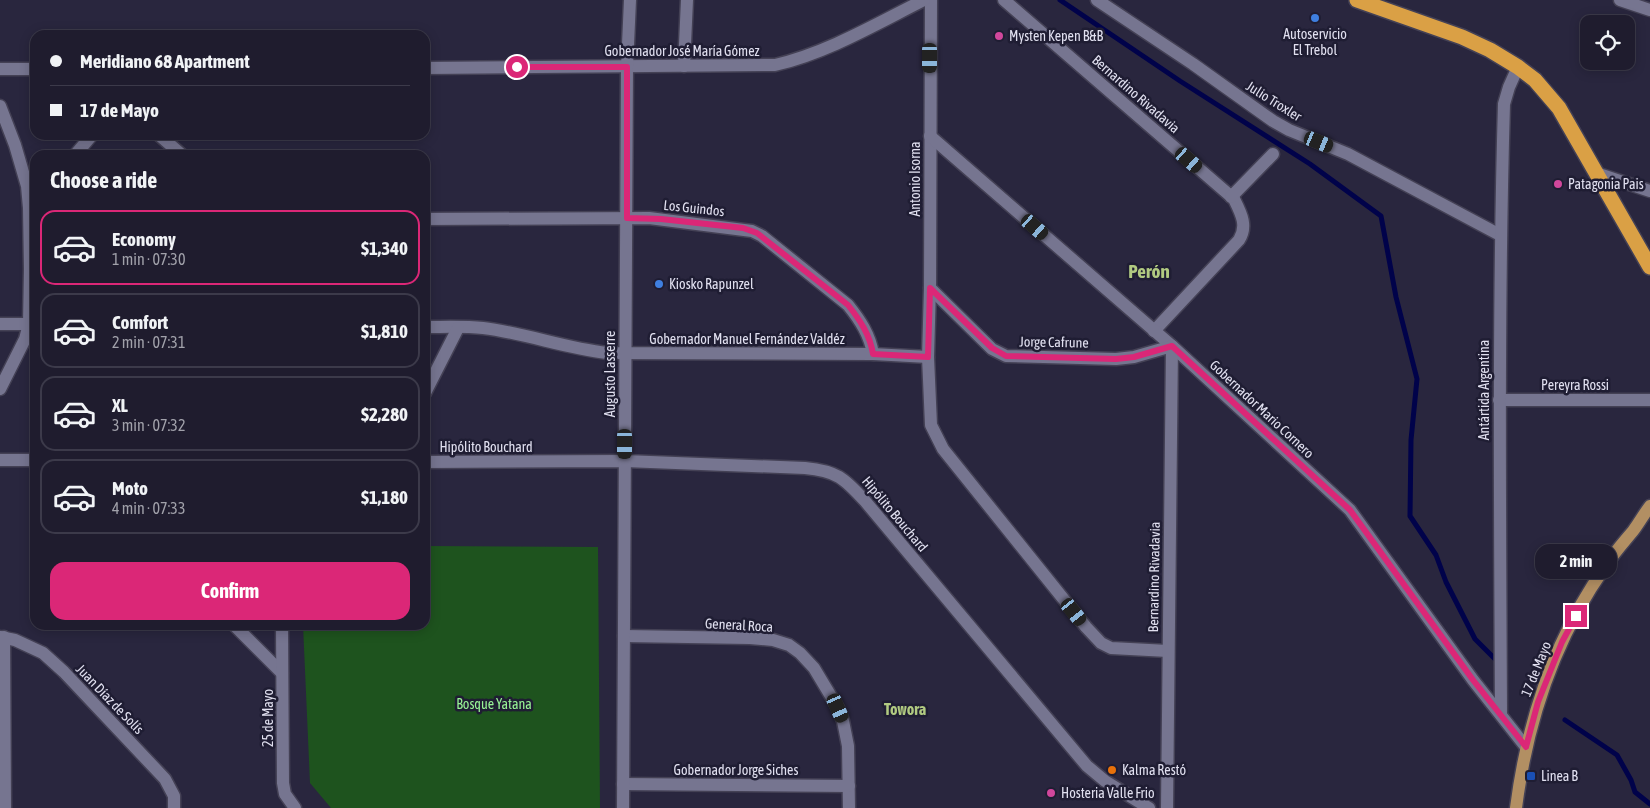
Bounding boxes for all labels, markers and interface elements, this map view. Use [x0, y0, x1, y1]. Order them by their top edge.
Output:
marker: Autoservicio El Trebol [1309, 12, 1321, 24]
map controls [1580, 15, 1635, 70]
button: locate [1580, 15, 1635, 70]
place label: Autoservicio El Trebol [1283, 26, 1347, 58]
place label: Mysten Kepen B&B [1009, 28, 1104, 44]
marker: Mysten Kepen B&B [993, 30, 1005, 42]
street label: Gobernador José María Gómez [604, 43, 760, 59]
car [922, 43, 937, 73]
text: Meridiano 68 Apartment [80, 50, 250, 72]
street label: Bernardino Rivadavia [1089, 52, 1183, 136]
route start [506, 56, 528, 78]
street label: Julio Troxler [1243, 78, 1305, 125]
text: 17 de Mayo [80, 99, 159, 121]
car [1302, 129, 1335, 155]
street label: Antonio Isorna [907, 141, 923, 217]
car [1172, 144, 1205, 176]
text: Choose a ride [50, 167, 157, 193]
place label: Patagonia Pais [1568, 176, 1644, 192]
marker: Patagonia Pais [1552, 178, 1564, 190]
street label: Los Guindos [663, 197, 725, 219]
car [1018, 211, 1051, 243]
icon: car [52, 225, 97, 270]
text: Economy [112, 228, 176, 250]
text: $1,340 [361, 237, 408, 259]
text: 1 min · 07:30 [112, 250, 185, 268]
district label: Perón [1128, 260, 1170, 282]
place label: Kiosko Rapunzel [669, 276, 754, 292]
marker: Kiosko Rapunzel [653, 278, 665, 290]
icon: car [52, 308, 97, 353]
text: Comfort [112, 311, 168, 333]
text: $1,810 [361, 320, 408, 342]
street label: Augusto Lasserre [602, 331, 618, 417]
street label: Gobernador Manuel Fernández Valdéz [649, 331, 845, 347]
text: 2 min · 07:31 [112, 333, 185, 351]
street label: Jorge Cafrune [1019, 333, 1089, 351]
street label: Antártida Argentina [1476, 340, 1492, 440]
street label: Gobernador Mario Cornero [1207, 357, 1317, 461]
street label: Pereyra Rossi [1541, 377, 1609, 393]
icon: car [52, 391, 97, 436]
text: XL [112, 394, 128, 416]
text: $2,280 [361, 403, 408, 425]
text: 3 min · 07:32 [112, 416, 185, 434]
car [617, 429, 632, 459]
street label: Hipólito Bouchard [439, 439, 533, 455]
street label: Hipólito Bouchard [859, 473, 931, 555]
icon: car [52, 474, 97, 519]
text: Moto [112, 477, 148, 499]
text: $1,180 [361, 486, 408, 508]
text: 4 min · 07:33 [112, 499, 185, 517]
street label: Bernardino Rivadavia [1145, 522, 1163, 632]
callout: 2 min [1535, 544, 1617, 578]
text: 2 min [1560, 552, 1592, 570]
button: Confirm [50, 562, 410, 620]
car [1058, 596, 1089, 628]
route end [1565, 605, 1587, 627]
street label: General Roca [705, 615, 773, 635]
street label: 17 de Mayo [1518, 639, 1554, 699]
street label: Juan Díaz de Solís [73, 661, 147, 737]
street label: 25 de Mayo [260, 689, 276, 747]
car [825, 691, 850, 725]
park label: Bosque Yatana [456, 696, 532, 712]
district label: Towora [884, 700, 926, 718]
street label: Gobernador Jorge Siches [674, 762, 798, 778]
place label: Kalma Restó [1122, 762, 1186, 778]
marker: Kalma Restó [1106, 764, 1118, 776]
place label: Linea B [1541, 768, 1578, 784]
marker: Linea B [1525, 770, 1537, 782]
place label: Hosteria Valle Frio [1061, 785, 1154, 801]
marker: Hosteria Valle Frio [1045, 787, 1057, 799]

